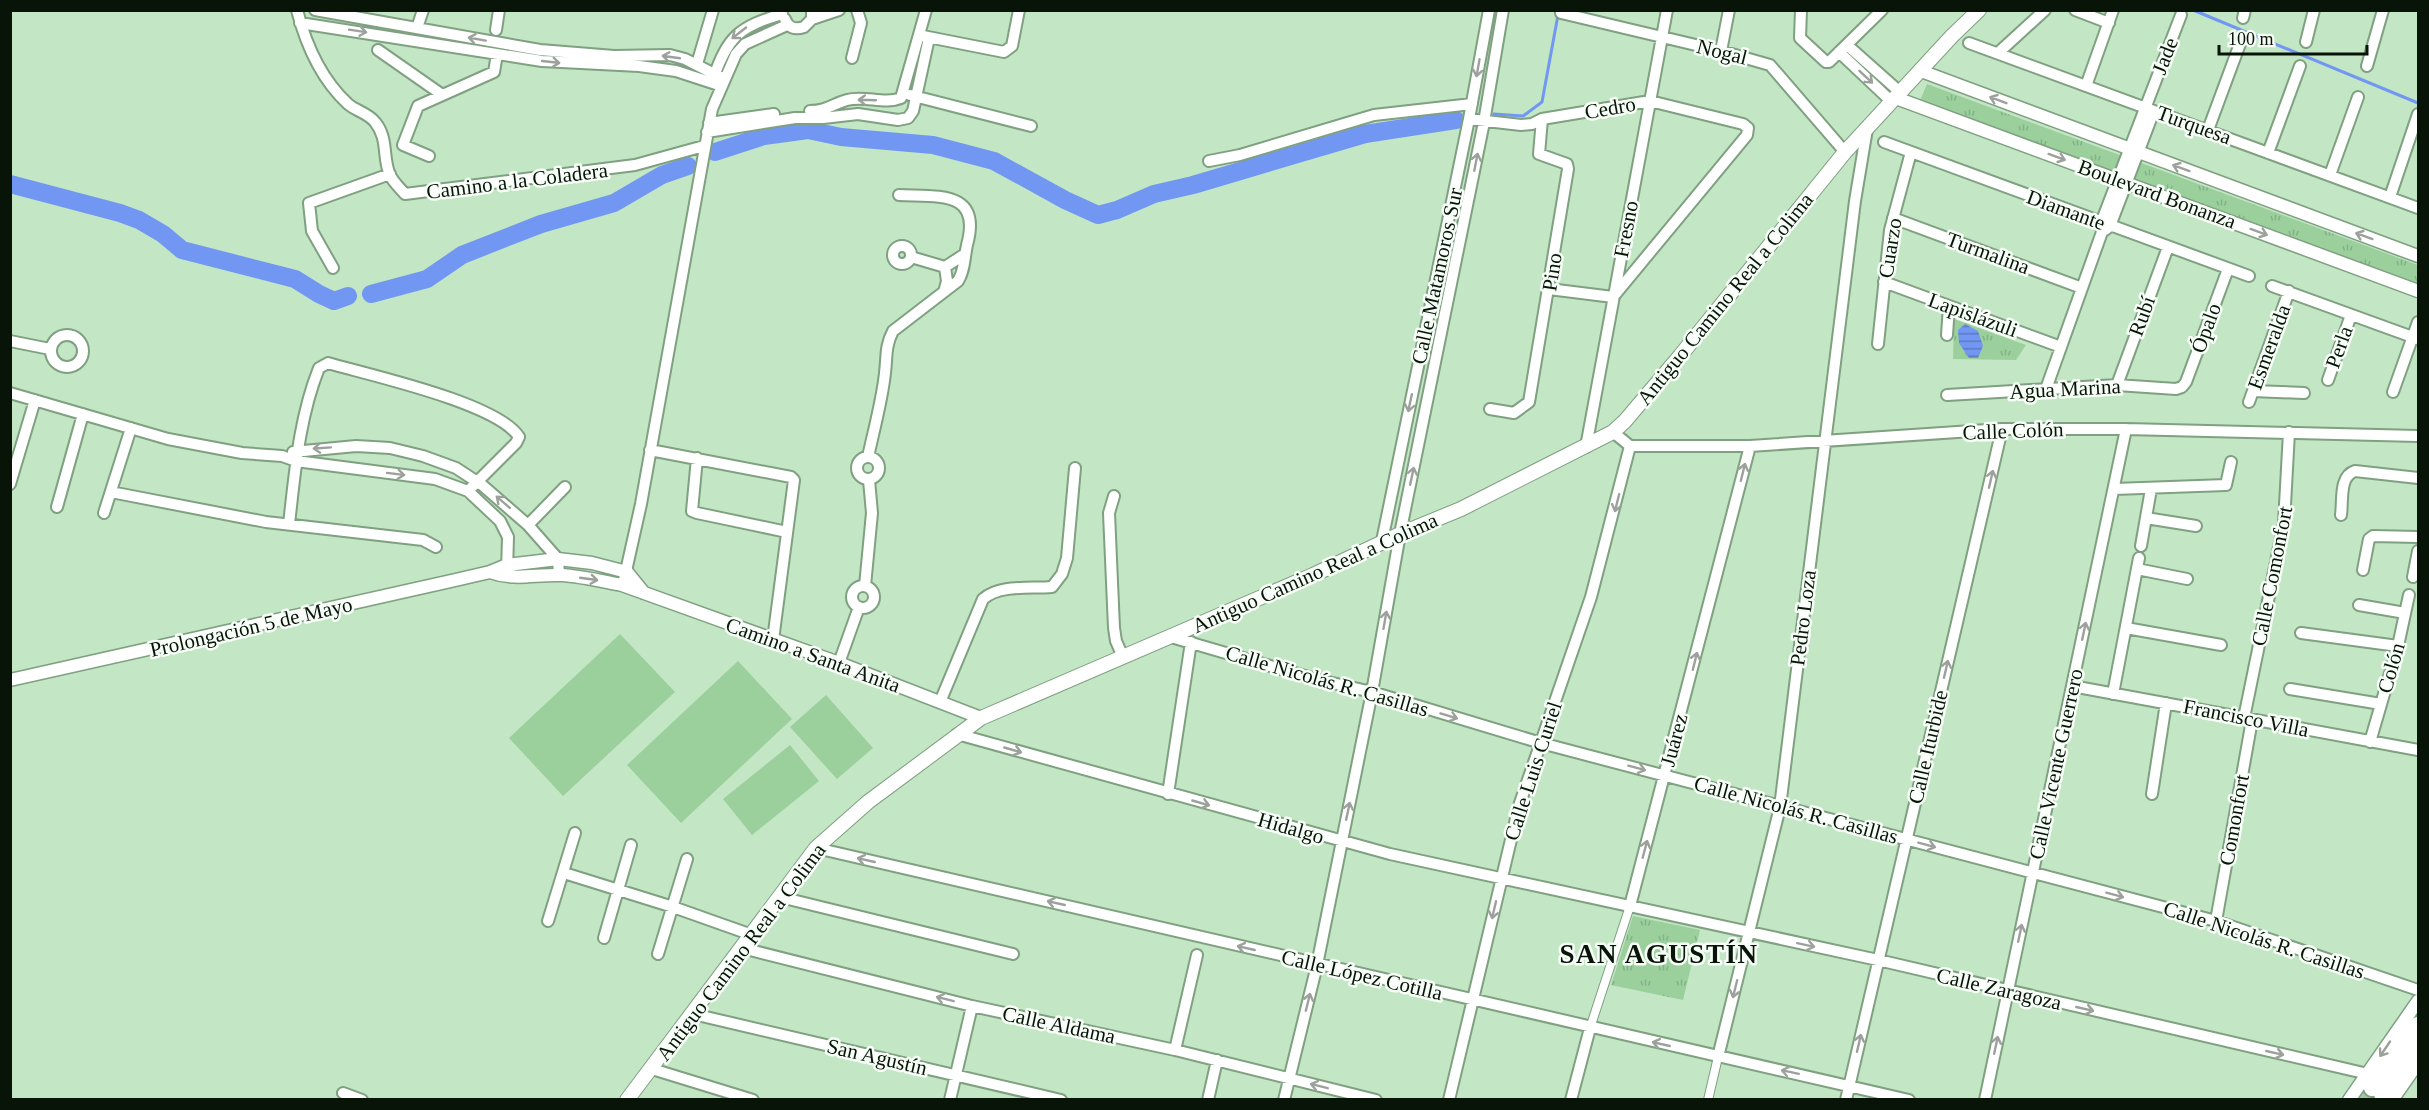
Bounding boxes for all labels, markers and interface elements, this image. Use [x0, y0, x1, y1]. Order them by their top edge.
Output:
scale bar [2219, 18, 2368, 56]
one-way arrow [348, 26, 367, 37]
one-way arrow [731, 27, 747, 40]
text: 100 m [2228, 29, 2274, 49]
one-way arrow [468, 33, 487, 44]
street label: Nogal [1694, 34, 1750, 70]
street label: Jade [2147, 34, 2183, 78]
one-way arrow [661, 51, 681, 62]
one-way arrow [540, 57, 560, 68]
one-way arrow [1472, 58, 1483, 77]
one-way arrow [1858, 70, 1873, 84]
street label: Cedro [1583, 92, 1637, 124]
one-way arrow [857, 94, 877, 106]
one-way arrow [1989, 94, 2008, 105]
street label: Turquesa [2154, 100, 2235, 150]
one-way arrow [1471, 153, 1482, 172]
one-way arrow [2047, 153, 2066, 164]
street label: Boulevard Bonanza [2075, 154, 2240, 234]
street label: Camino a la Coladera [425, 158, 610, 204]
one-way arrow [2172, 162, 2191, 173]
street label: Diamante [2024, 185, 2108, 235]
street label: Calle Matamoros Sur [1407, 186, 1467, 366]
street label: Antiguo Camino Real a Colima [1632, 188, 1818, 410]
street label: Fresno [1609, 199, 1643, 259]
street label: Cuarzo [1873, 216, 1907, 280]
street label: Turmalina [1943, 227, 2033, 279]
one-way arrow [2249, 227, 2268, 238]
one-way arrow [2355, 229, 2373, 240]
street label: Pino [1537, 251, 1567, 293]
street label: Lapislázuli [1925, 288, 2021, 342]
street label: Rubí [2124, 293, 2160, 339]
street label: Ópalo [2186, 300, 2226, 356]
street label: Esmeralda [2243, 301, 2296, 393]
street label: Perla [2320, 322, 2358, 371]
street label: Agua Marina [2009, 374, 2122, 404]
one-way arrow [1404, 394, 1416, 413]
street label: Calle Colón [1962, 417, 2064, 445]
one-way arrow [313, 443, 333, 454]
one-way arrow [1738, 463, 1750, 482]
one-way arrow [1407, 467, 1418, 487]
one-way arrow [385, 468, 405, 479]
one-way arrow [1985, 469, 1997, 488]
one-way arrow [1610, 493, 1622, 512]
one-way arrow [495, 496, 511, 510]
street label: Calle Comonfort [2247, 504, 2297, 648]
street label: Antiguo Camino Real a Colima [1189, 508, 1442, 638]
street label: Pedro Loza [1785, 568, 1821, 667]
one-way arrow [579, 573, 599, 584]
street label: Prolongación 5 de Mayo [147, 592, 355, 662]
one-way arrow [1379, 610, 1390, 630]
street label: Camino a Santa Anita [723, 612, 904, 698]
one-way arrow [2079, 621, 2091, 640]
street label: Colón [2372, 640, 2410, 696]
street label: Calle Nicolás R. Casillas [1223, 641, 1431, 721]
one-way arrow [1690, 652, 1701, 671]
one-way arrow [1941, 659, 1952, 679]
street label: Calle Vicente Guerrero [2024, 666, 2088, 862]
street label: Calle Iturbide [1903, 688, 1953, 806]
street label: Francisco Villa [2181, 694, 2311, 742]
street label: Calle Luis Curiel [1499, 698, 1567, 843]
one-way arrow [1439, 711, 1458, 722]
street label: Juárez [1655, 711, 1693, 769]
one-way arrow [1003, 745, 1022, 756]
one-way arrow [1627, 763, 1646, 774]
street label: Calle Nicolás R. Casillas [1691, 771, 1901, 849]
street label: Comonfort [2214, 772, 2254, 867]
one-way arrow [1191, 798, 1210, 809]
one-way arrow [1342, 802, 1354, 821]
street label: Hidalgo [1255, 807, 1327, 849]
street label: Antiguo Camino Real a Colima [651, 838, 831, 1065]
one-way arrow [1917, 839, 1936, 851]
one-way arrow [1640, 840, 1651, 859]
one-way arrow [857, 853, 876, 865]
one-way arrow [2106, 889, 2125, 901]
street label: Calle Nicolás R. Casillas [2160, 896, 2368, 984]
one-way arrow [1047, 897, 1066, 909]
one-way arrow [1488, 900, 1499, 919]
one-way arrow [2015, 924, 2026, 944]
district label: SAN AGUSTÍN [1560, 939, 1758, 969]
one-way arrow [1796, 939, 1815, 951]
one-way arrow [1237, 941, 1256, 953]
street label: Calle López Cotilla [1279, 945, 1445, 1005]
street label: Calle Zaragoza [1934, 963, 2065, 1015]
one-way arrow [1728, 979, 1740, 998]
one-way arrow [936, 992, 955, 1004]
one-way arrow [1302, 993, 1314, 1012]
street label: Calle Aldama [1000, 1001, 1118, 1049]
one-way arrow [2075, 1003, 2094, 1015]
one-way arrow [1853, 1033, 1865, 1052]
street label: San Agustín [825, 1034, 930, 1080]
one-way arrow [1991, 1036, 2003, 1055]
one-way arrow [1652, 1037, 1671, 1049]
one-way arrow [2379, 1040, 2391, 1057]
one-way arrow [2265, 1047, 2284, 1059]
one-way arrow [1781, 1066, 1800, 1078]
one-way arrow [1310, 1079, 1329, 1091]

